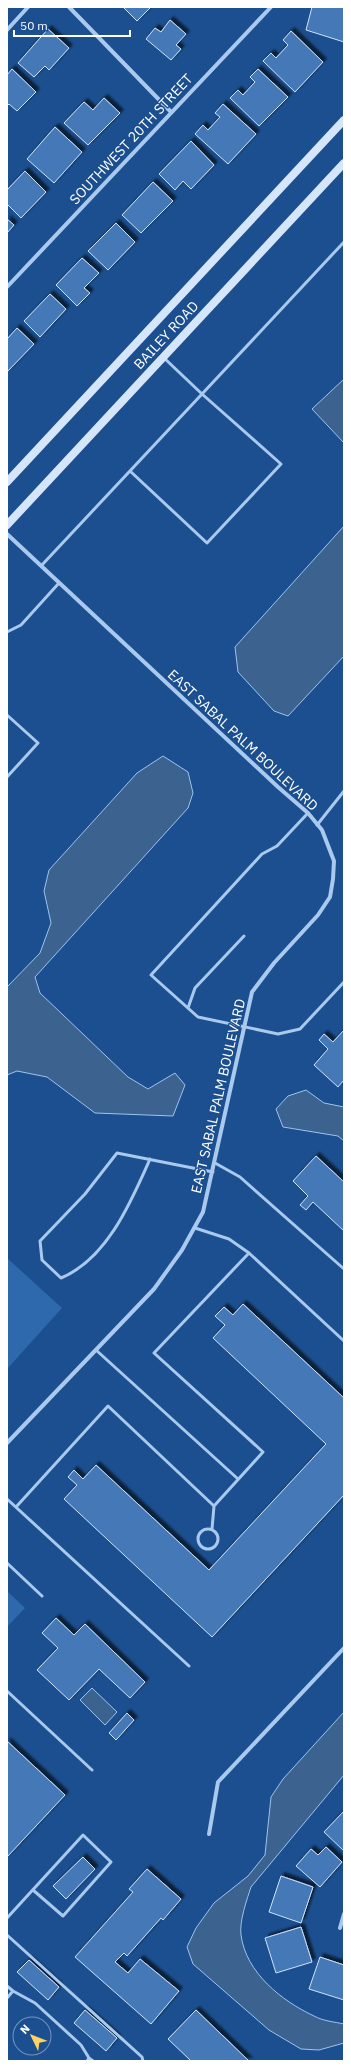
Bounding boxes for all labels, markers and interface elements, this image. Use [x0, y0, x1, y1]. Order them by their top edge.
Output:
scale bar [14, 12, 130, 38]
text: 50 m [20, 18, 48, 33]
street label: SOUTHWEST 20TH STREET [66, 70, 196, 208]
street label: BAILEY ROAD [130, 297, 202, 373]
street label: EAST SABAL PALM BOULEVARD [164, 665, 322, 815]
street label: EAST SABAL PALM BOULEVARD [187, 997, 249, 1195]
north arrow [12, 2016, 52, 2056]
text: N [17, 2021, 33, 2037]

